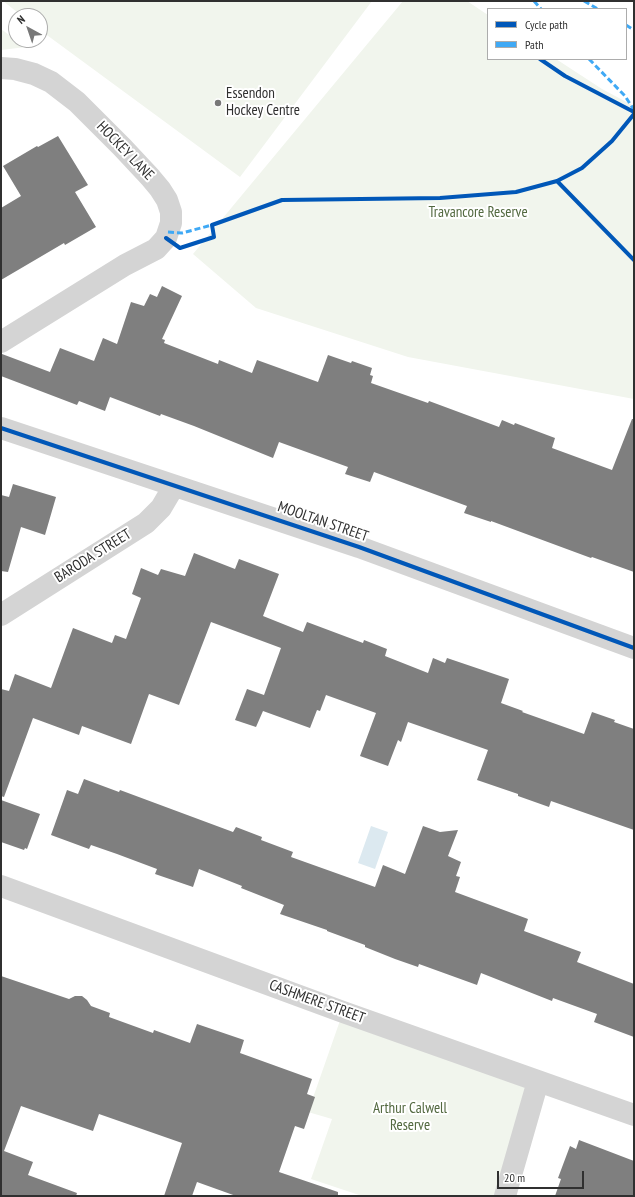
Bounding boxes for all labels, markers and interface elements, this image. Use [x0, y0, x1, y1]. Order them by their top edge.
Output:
north arrow [8, 8, 48, 48]
legend [487, 8, 627, 60]
text: N [14, 12, 28, 27]
text: Cycle path [525, 17, 568, 32]
text: Path [525, 37, 543, 52]
place label: Essendon Hockey Centre [226, 85, 300, 120]
marker: Essendon Hockey Centre [213, 98, 223, 108]
street label: HOCKEY LANE [93, 118, 157, 184]
park label: Travancore Reserve [428, 204, 528, 222]
street label: MOOLTAN STREET [275, 498, 371, 546]
street label: BARODA STREET [51, 525, 135, 587]
street label: CASHMERE STREET [267, 976, 367, 1028]
park label: Arthur Calwell Reserve [373, 1100, 447, 1135]
scale bar [499, 1163, 586, 1189]
text: 20 m [504, 1170, 525, 1185]

